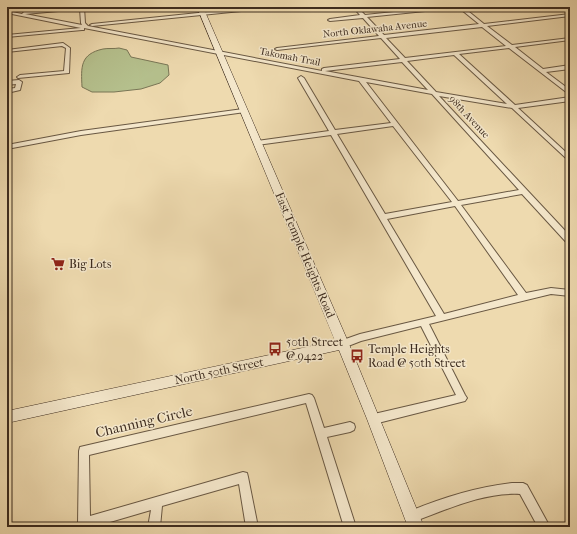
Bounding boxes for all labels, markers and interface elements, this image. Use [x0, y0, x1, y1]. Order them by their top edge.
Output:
street label: North Oklawaha Avenue [322, 18, 428, 40]
street label: Takomah Trail [258, 45, 322, 69]
street label: 98th Avenue [446, 93, 492, 141]
street label: East Temple Heights Road [272, 190, 338, 320]
supermarket icon: Big Lots [50, 256, 66, 272]
place label: Big Lots [69, 257, 112, 271]
place label: 50th Street @ 9422 [286, 335, 344, 363]
bus stop icon: 50th Street @ 9422 [267, 341, 283, 357]
place label: Temple Heights Road @ 50th Street [368, 342, 467, 370]
bus stop icon: Temple Heights Road @ 50th Street [349, 348, 365, 364]
street label: North 50th Street [173, 355, 266, 387]
street label: Channing Circle [94, 403, 194, 441]

